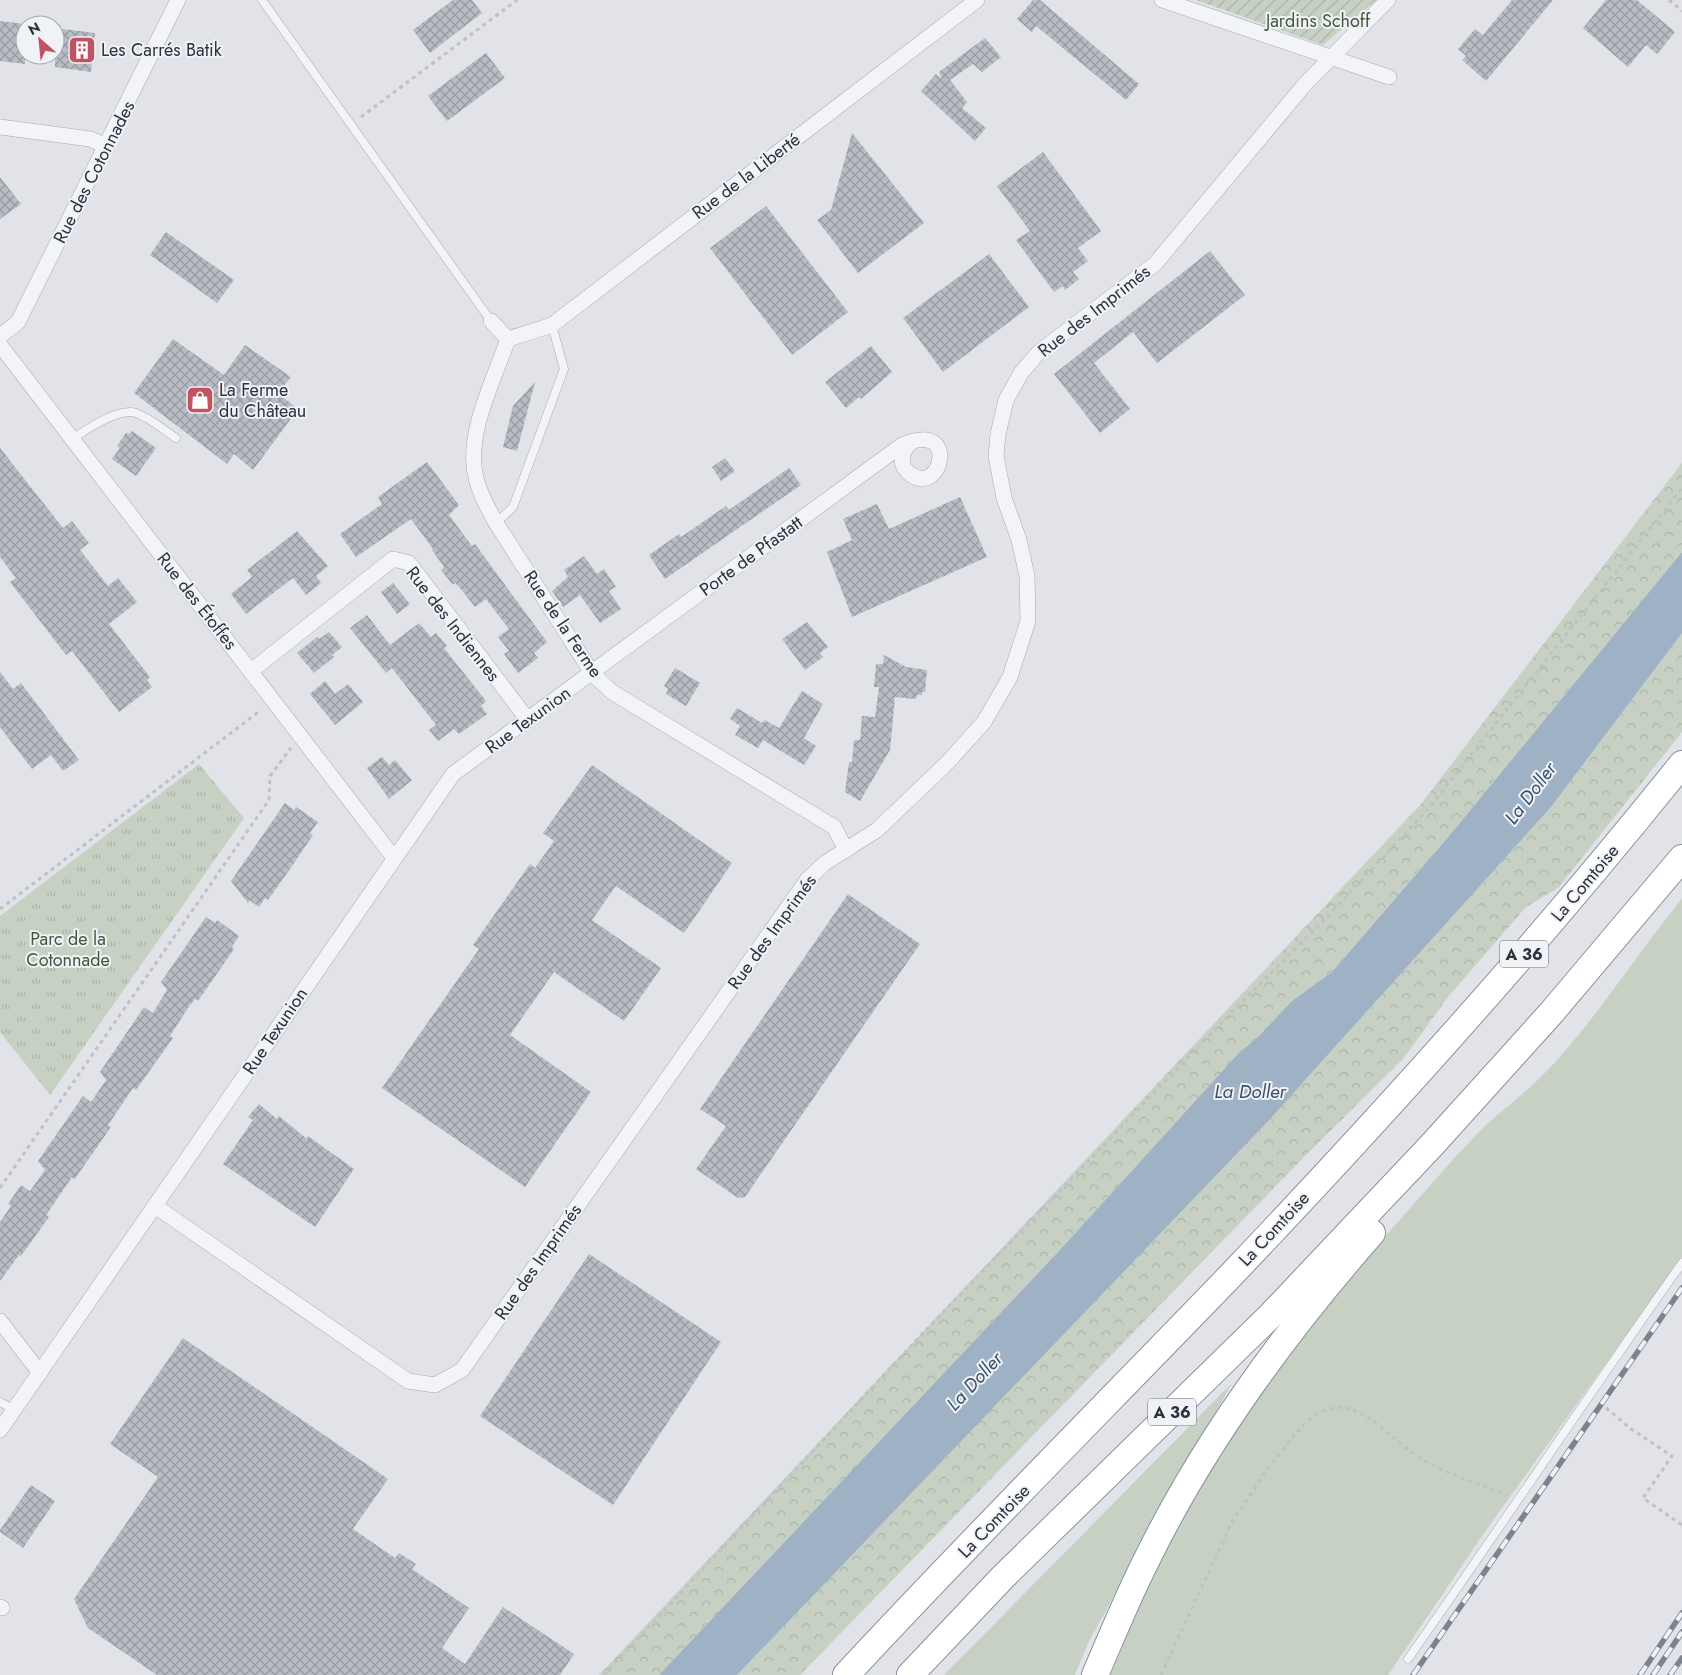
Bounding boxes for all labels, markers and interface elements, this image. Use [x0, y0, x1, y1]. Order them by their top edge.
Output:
park label: Jardins Schoff [1264, 8, 1371, 34]
north arrow [15, 15, 65, 65]
text: N [25, 17, 44, 40]
building icon: Les Carrés Batik [67, 35, 97, 65]
place label: Les Carrés Batik [101, 37, 222, 63]
street label: Rue des Cotonnades [47, 96, 141, 248]
street label: Rue de la Liberté [687, 127, 805, 225]
street label: Rue des Imprimés [1032, 259, 1156, 363]
place label: La Ferme du Château [219, 377, 306, 424]
shop icon: La Ferme du Château [185, 385, 215, 415]
street label: Porte de Pfastatt [694, 509, 808, 602]
street label: Rue des Étoffes [151, 547, 243, 655]
street label: Rue des Indiennes [400, 561, 506, 687]
street label: Rue de la Ferme [517, 565, 609, 683]
street label: Rue Texunion [480, 680, 576, 760]
water label: La Doller [1498, 755, 1564, 830]
street label: La Comtoise [1545, 839, 1625, 927]
street label: Rue des Imprimés [721, 869, 823, 995]
park label: Parc de la Cotonnade [26, 926, 110, 973]
road number: A 36 [1500, 941, 1548, 968]
street label: Rue Texunion [236, 982, 314, 1080]
water label: La Doller [1214, 1078, 1287, 1105]
street label: La Comtoise [1233, 1186, 1315, 1272]
street label: Rue des Imprimés [488, 1199, 588, 1325]
water label: La Doller [940, 1345, 1010, 1417]
road number: A 36 [1148, 1398, 1196, 1425]
street label: La Comtoise [952, 1478, 1036, 1564]

